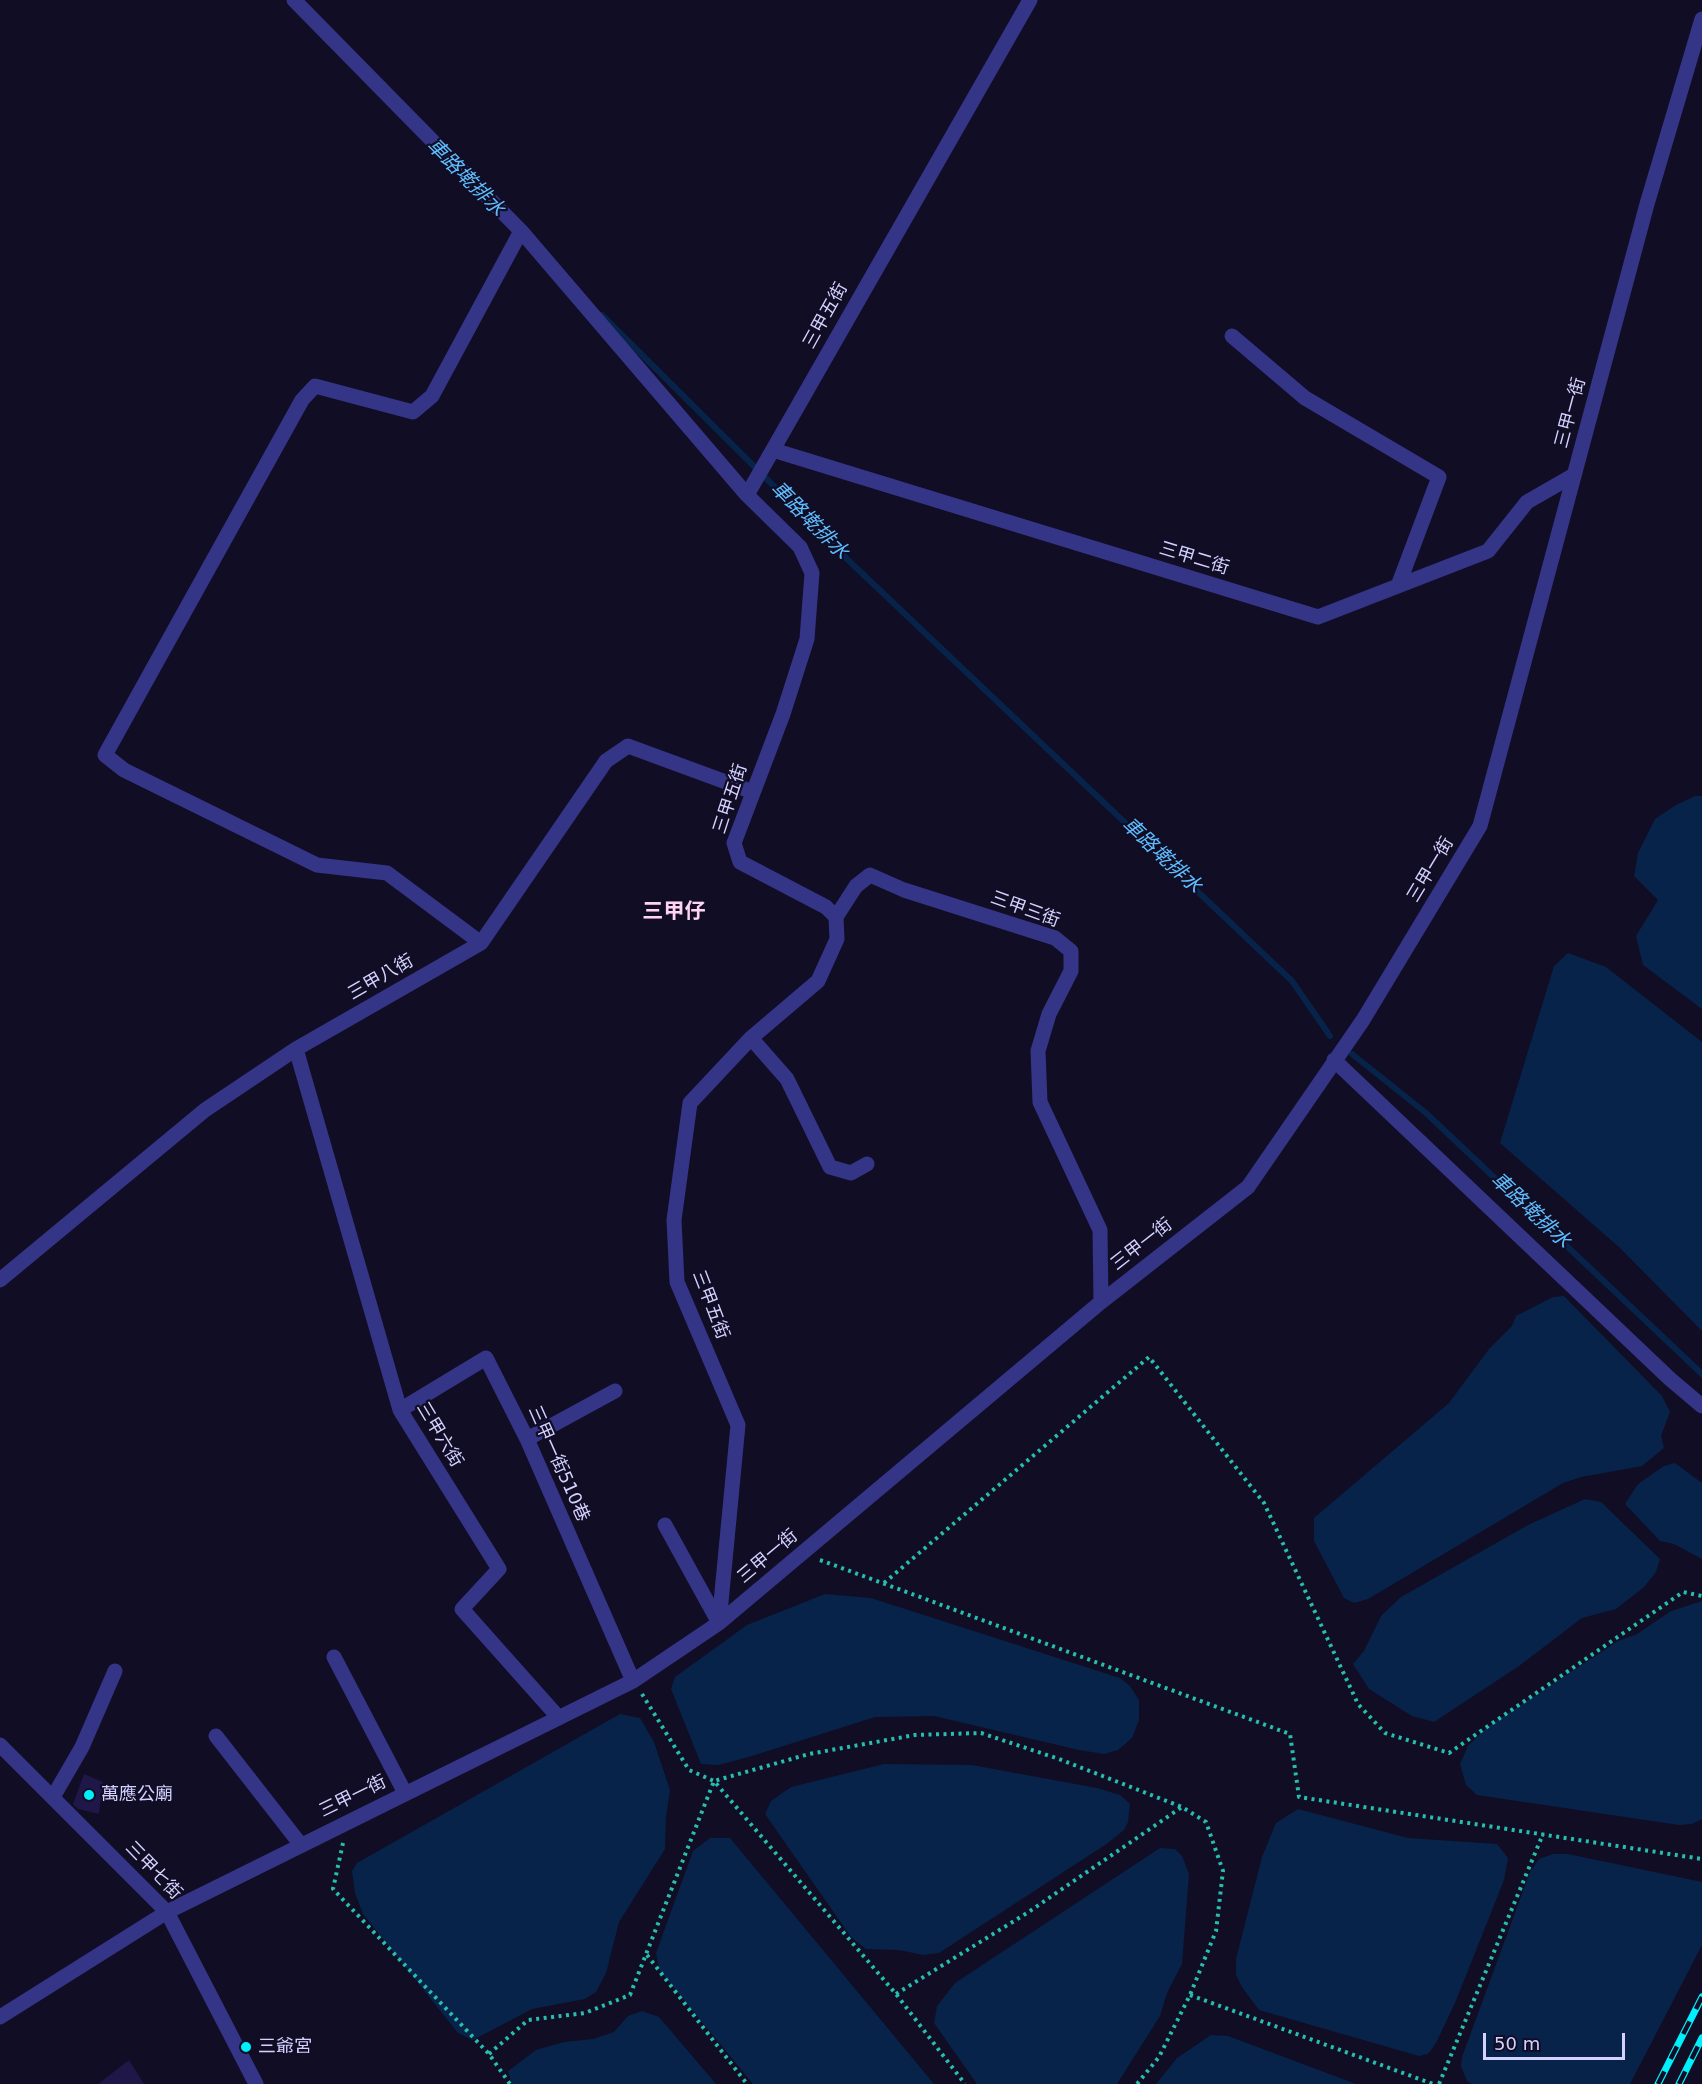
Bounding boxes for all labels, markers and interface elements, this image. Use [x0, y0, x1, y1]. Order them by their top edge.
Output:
water label: 車路墘排水 [421, 134, 509, 222]
street label: 三甲五街 [799, 279, 853, 353]
street label: 三甲一街 [1551, 375, 1591, 451]
water label: 車路墘排水 [765, 477, 853, 565]
street label: 三甲二街 [1156, 538, 1232, 580]
street label: 三甲五街 [710, 761, 752, 837]
water label: 車路墘排水 [1116, 813, 1206, 899]
street label: 三甲一街 [1403, 834, 1459, 906]
street label: 三甲三街 [987, 888, 1063, 932]
district label: 三甲仔 [643, 900, 705, 926]
street label: 三甲八街 [344, 951, 418, 1005]
water label: 車路墘排水 [1485, 1168, 1575, 1254]
street label: 三甲一街 [1107, 1214, 1177, 1276]
street label: 三甲五街 [687, 1268, 733, 1342]
street label: 三甲六街 [411, 1399, 467, 1471]
street label: 三甲一街510巷 [523, 1403, 593, 1525]
street label: 三甲一街 [733, 1526, 803, 1588]
street label: 三甲一街 [316, 1772, 390, 1822]
place label: 萬應公廟 [101, 1784, 173, 1806]
marker: 萬應公廟 [82, 1788, 96, 1802]
street label: 三甲七街 [120, 1838, 186, 1904]
scale bar [1486, 2021, 1628, 2059]
text: 50 m [1494, 2033, 1540, 2054]
place label: 三爺宮 [258, 2036, 312, 2058]
marker: 三爺宮 [239, 2040, 253, 2054]

